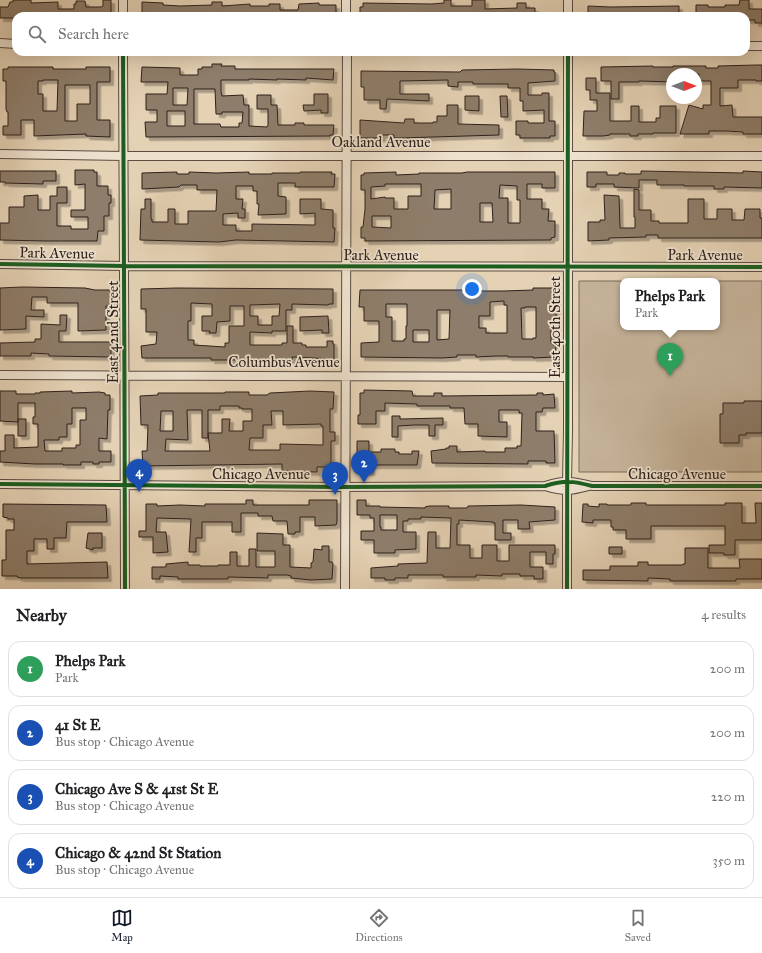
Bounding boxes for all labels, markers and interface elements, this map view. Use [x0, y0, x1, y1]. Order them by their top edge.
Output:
search box [12, 12, 750, 56]
icon: search [26, 23, 48, 45]
text: Search here [58, 25, 129, 43]
north arrow [666, 68, 702, 104]
street label: Oakland Avenue [331, 133, 431, 151]
street label: Park Avenue [19, 243, 95, 263]
street label: Park Avenue [343, 246, 419, 264]
street label: Park Avenue [667, 246, 743, 264]
street label: East 40th Street [546, 275, 564, 378]
popup [620, 278, 720, 330]
your location [462, 279, 482, 299]
street label: East 42nd Street [104, 280, 122, 384]
text: Phelps Park [635, 287, 705, 305]
text: Park [635, 305, 658, 321]
pin: 1 [657, 343, 683, 376]
street label: Columbus Avenue [228, 353, 340, 371]
pin: 2 [351, 450, 377, 483]
pin: 4 [126, 459, 152, 492]
pin: 3 [322, 462, 348, 495]
street label: Chicago Avenue [212, 465, 310, 483]
street label: Chicago Avenue [628, 465, 726, 483]
text: Nearby [16, 605, 67, 626]
text: 4 results [701, 607, 746, 623]
text: Phelps Park [55, 652, 126, 670]
text: 1 [27, 661, 33, 677]
text: 200 m [710, 661, 745, 677]
text: Park [55, 670, 79, 686]
text: 41 St E [55, 716, 100, 734]
text: 2 [27, 725, 33, 741]
text: 200 m [710, 725, 745, 741]
text: Bus stop · Chicago Avenue [55, 734, 194, 750]
text: Chicago Ave S & 41st St E [55, 780, 218, 798]
text: 3 [27, 789, 33, 805]
text: 220 m [711, 789, 745, 805]
text: Bus stop · Chicago Avenue [55, 798, 194, 814]
text: Chicago & 42nd St Station [55, 844, 221, 862]
text: 4 [26, 853, 34, 869]
text: 350 m [712, 853, 745, 869]
text: Bus stop · Chicago Avenue [55, 862, 194, 878]
tab: Map [111, 907, 133, 944]
tab: Directions [355, 907, 403, 944]
tab: Saved [625, 907, 651, 944]

